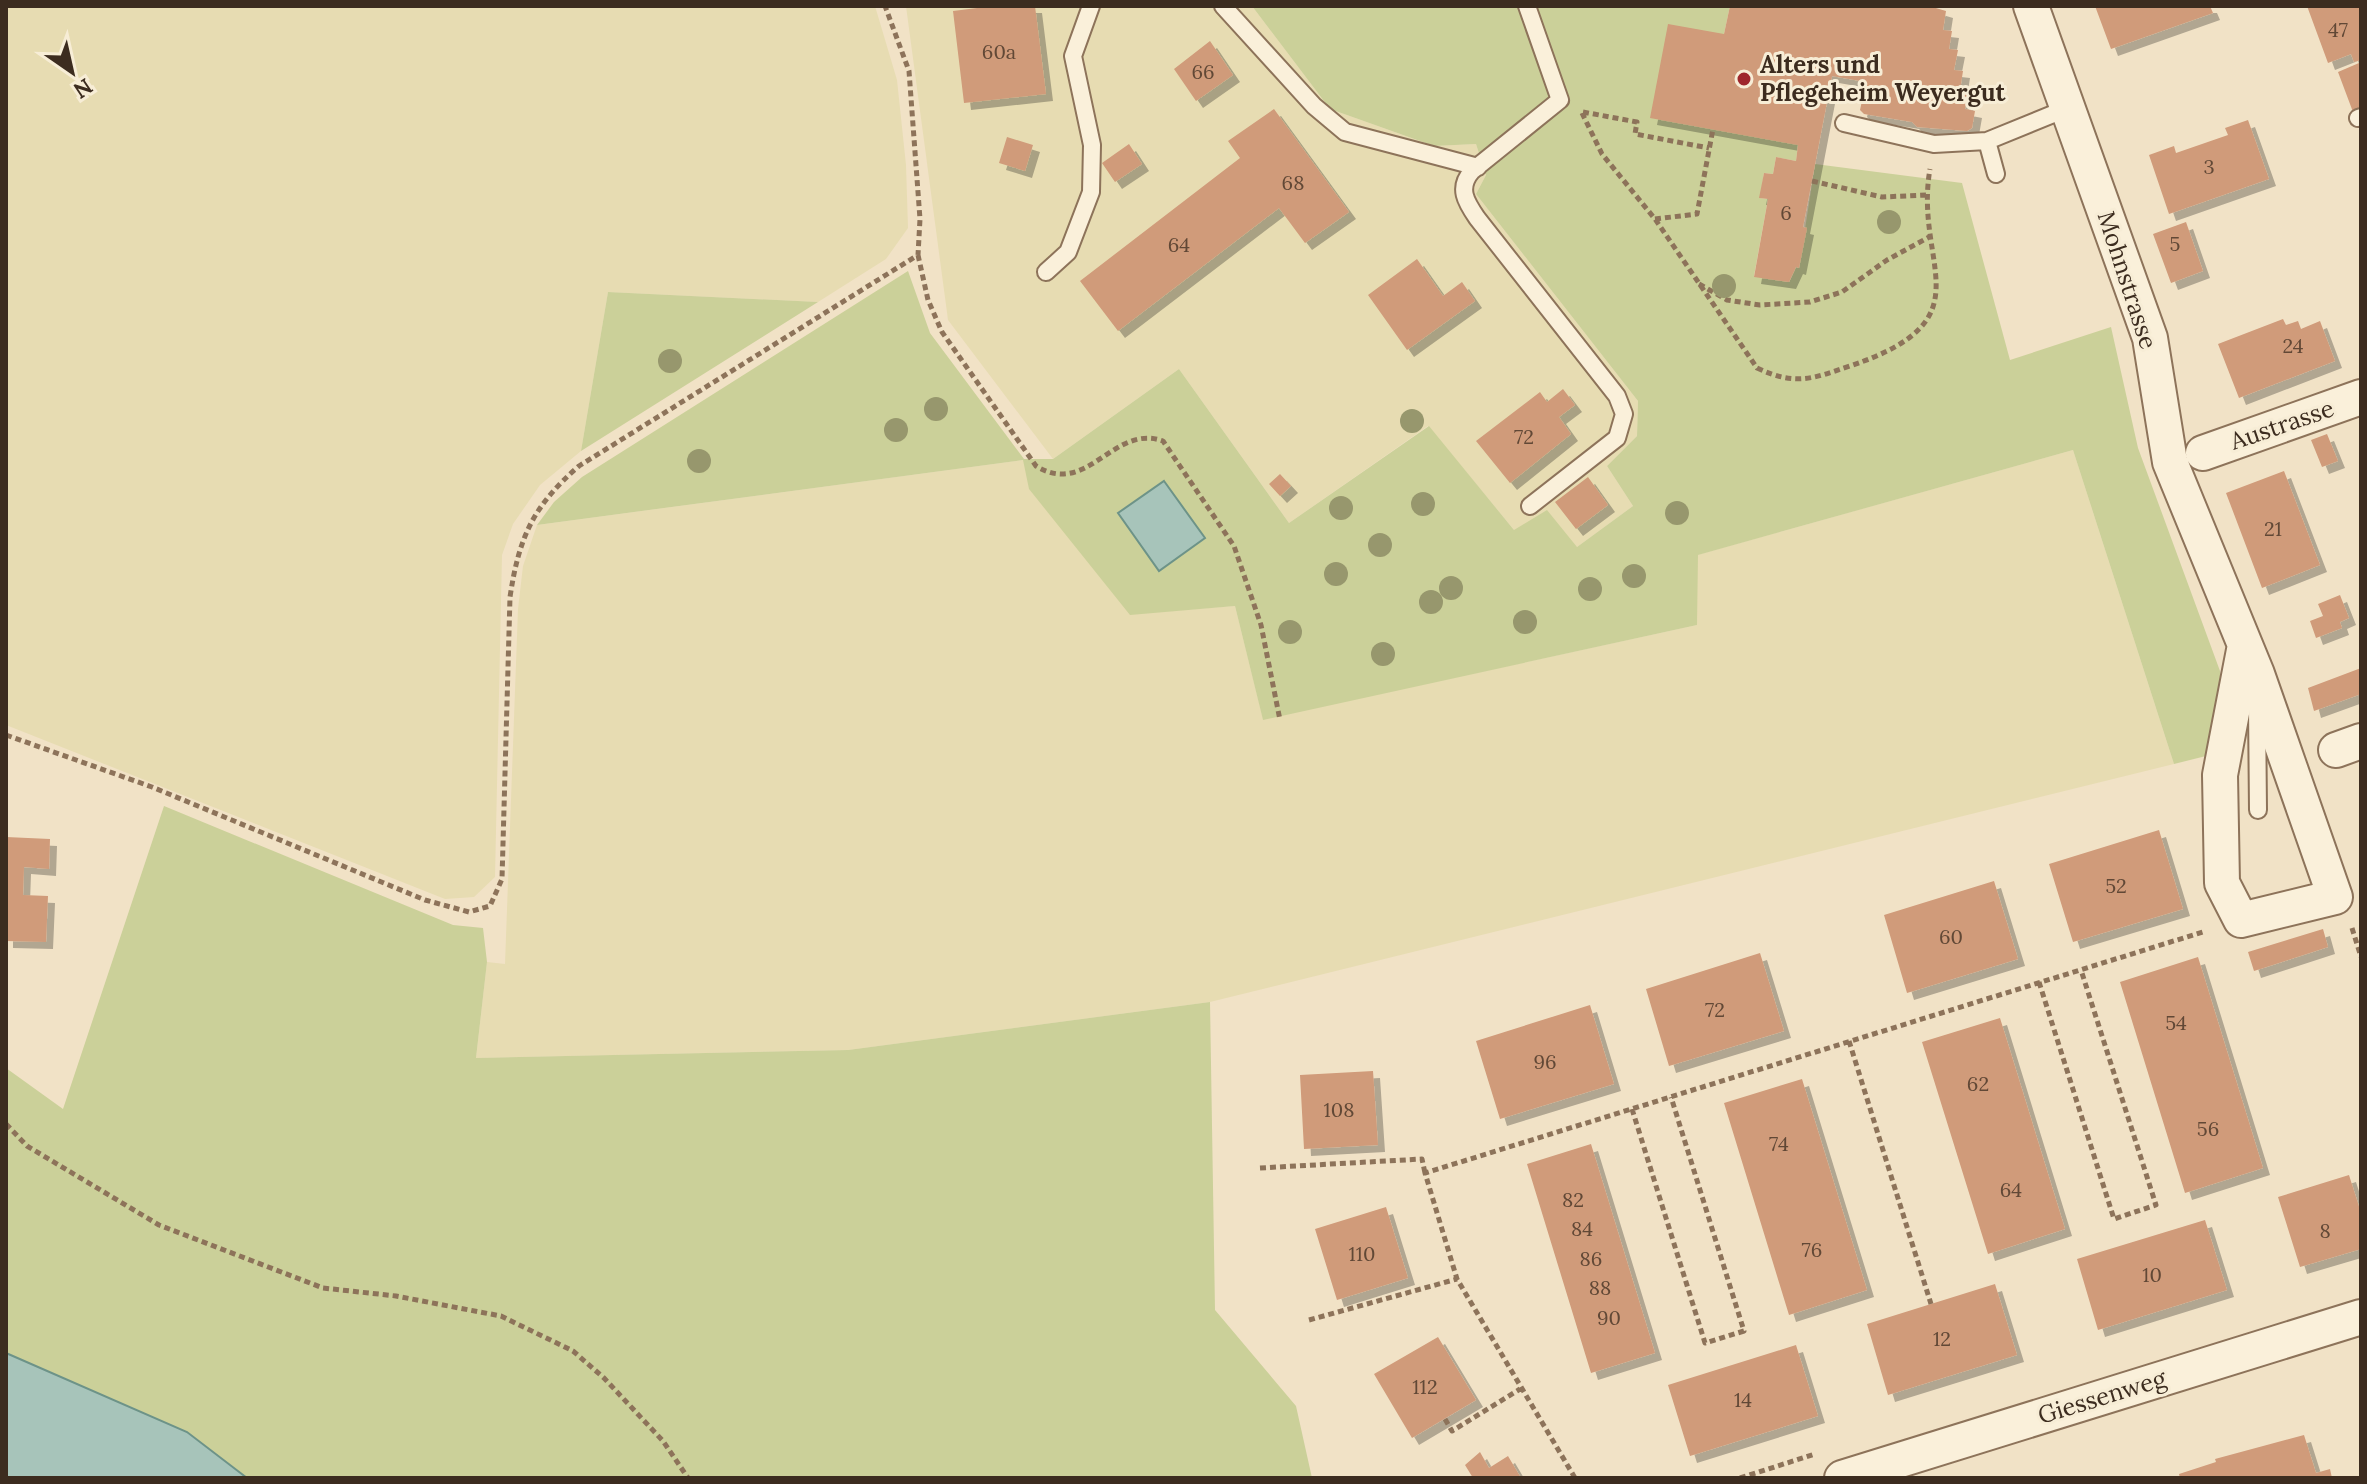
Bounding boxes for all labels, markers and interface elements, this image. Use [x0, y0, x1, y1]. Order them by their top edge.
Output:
house number: 47 [2328, 17, 2348, 42]
north arrow [32, 32, 112, 112]
house number: 60a [982, 39, 1016, 64]
place label: Alters und Pflegeheim Weyergut [1760, 49, 2007, 108]
house number: 66 [1191, 59, 1215, 84]
marker: Alters und Pflegeheim Weyergut [1735, 70, 1753, 88]
text: N [68, 72, 98, 105]
house number: 3 [2203, 154, 2215, 179]
house number: 68 [1282, 170, 1304, 195]
house number: 6 [1780, 200, 1792, 225]
street label: Mohnstrasse [2091, 207, 2164, 353]
house number: 5 [2170, 231, 2180, 256]
house number: 64 [1168, 232, 1190, 257]
house number: 24 [2282, 333, 2304, 358]
street label: Austrasse [2225, 392, 2338, 457]
house number: 72 [1514, 424, 1534, 449]
house number: 21 [2264, 516, 2282, 541]
house number: 52 [2105, 873, 2127, 898]
house number: 60 [1939, 924, 1963, 949]
house number: 72 [1705, 997, 1725, 1022]
house number: 54 [2165, 1010, 2187, 1035]
house number: 96 [1533, 1049, 1557, 1074]
house number: 62 [1967, 1071, 1989, 1096]
house number: 108 [1324, 1097, 1354, 1122]
house number: 56 [2197, 1116, 2219, 1141]
house number: 74 [1769, 1131, 1789, 1156]
house number: 64 [2000, 1177, 2022, 1202]
house number: 82 [1562, 1187, 1584, 1212]
house number: 84 [1571, 1216, 1593, 1241]
house number: 8 [2319, 1218, 2331, 1243]
house number: 76 [1802, 1237, 1822, 1262]
house number: 110 [1349, 1241, 1375, 1266]
house number: 86 [1580, 1246, 1602, 1271]
house number: 10 [2142, 1262, 2162, 1287]
house number: 88 [1589, 1275, 1611, 1300]
house number: 90 [1597, 1305, 1621, 1330]
house number: 12 [1933, 1326, 1951, 1351]
street label: Giessenweg [2034, 1362, 2170, 1431]
house number: 112 [1412, 1374, 1438, 1399]
house number: 14 [1734, 1387, 1752, 1412]

